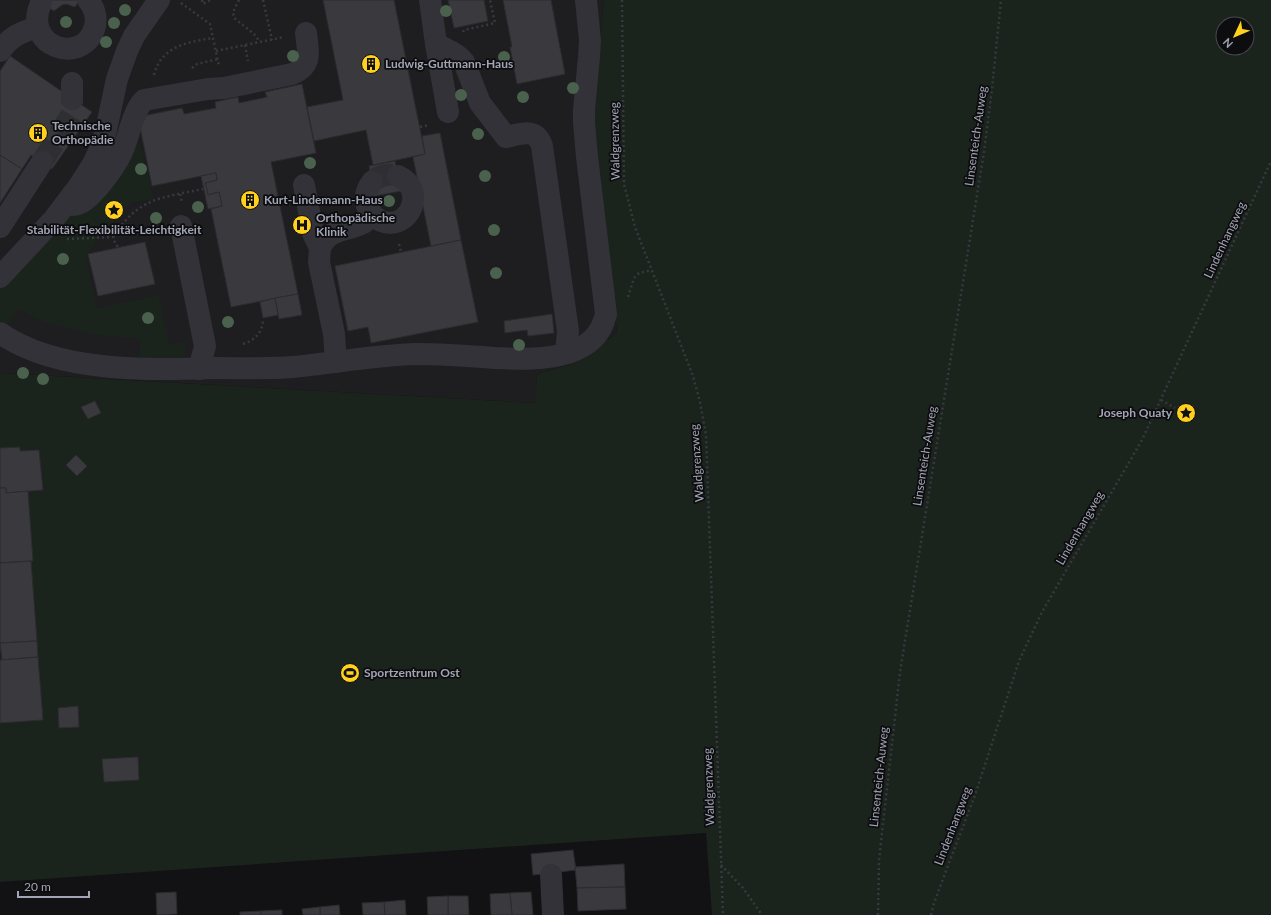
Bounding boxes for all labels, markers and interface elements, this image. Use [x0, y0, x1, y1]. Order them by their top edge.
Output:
north arrow [1215, 16, 1255, 56]
text: N [1220, 36, 1235, 51]
building icon: Ludwig-Guttmann-Haus [360, 53, 382, 75]
place label: Ludwig-Guttmann-Haus [385, 56, 513, 71]
street label: Linsenteich-Auweg [961, 85, 990, 187]
street label: Waldgrenzweg [606, 102, 623, 180]
place label: Technische Orthopädie [52, 118, 114, 147]
building icon: Technische Orthopädie [27, 122, 49, 144]
building icon: Kurt-Lindemann-Haus [239, 189, 261, 211]
place label: Kurt-Lindemann-Haus [264, 192, 383, 207]
place icon: Stabilität-Flexibilität-Leichtigkeit [103, 199, 125, 221]
street label: Lindenhangweg [1200, 199, 1249, 281]
place label: Orthopädische Klinik [316, 210, 396, 239]
hospital icon: Orthopädische Klinik [291, 214, 313, 236]
place label: Stabilität-Flexibilität-Leichtigkeit [27, 222, 202, 237]
place icon: Joseph Quaty [1175, 402, 1197, 424]
street label: Linsenteich-Auweg [909, 405, 940, 507]
place label: Joseph Quaty [1099, 405, 1173, 420]
street label: Waldgrenzweg [686, 424, 707, 502]
street label: Lindenhangweg [1052, 488, 1107, 567]
sports icon: Sportzentrum Ost [339, 662, 361, 684]
place label: Sportzentrum Ost [364, 665, 460, 680]
street label: Linsenteich-Auweg [866, 726, 891, 828]
street label: Waldgrenzweg [700, 748, 717, 826]
street label: Lindenhangweg [931, 784, 974, 867]
scale bar [18, 873, 89, 899]
text: 20 m [24, 879, 51, 894]

